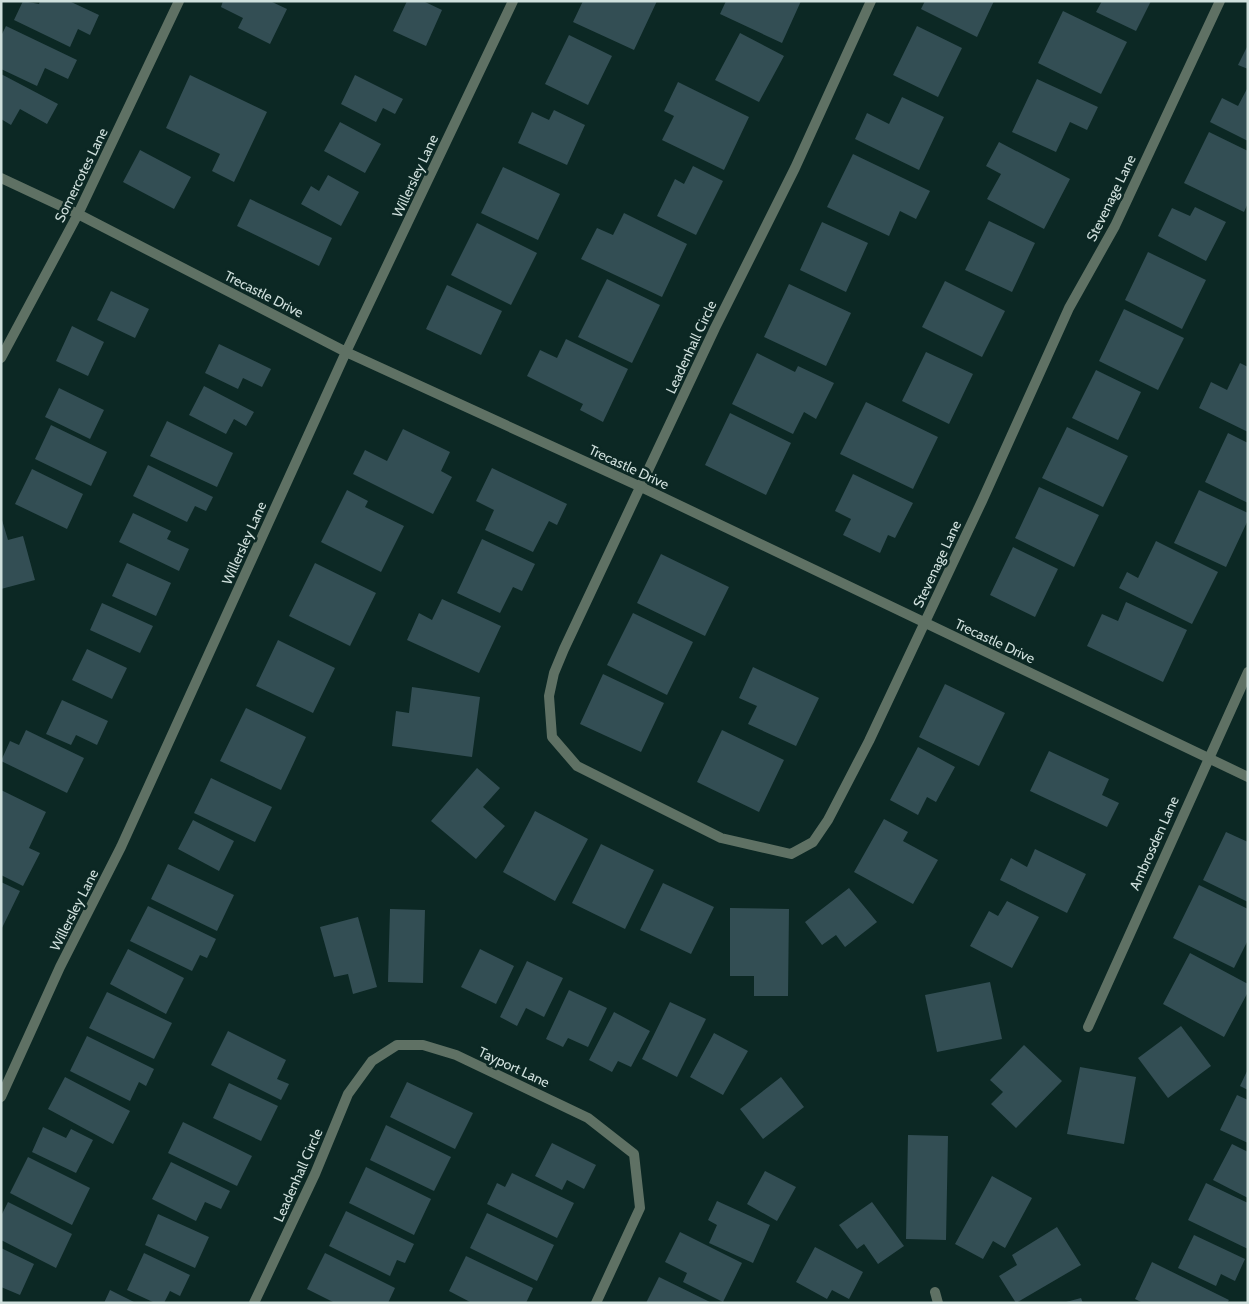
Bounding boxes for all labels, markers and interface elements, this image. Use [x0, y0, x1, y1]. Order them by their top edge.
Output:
street label: Somercotes Lane [50, 125, 112, 225]
street label: Willersley Lane [388, 132, 442, 220]
street label: Stevenage Lane [1082, 152, 1140, 244]
street label: Trecastle Drive [222, 266, 306, 322]
street label: Leadenhall Circle [662, 298, 720, 396]
street label: Trecastle Drive [586, 441, 672, 493]
street label: Willersley Lane [218, 499, 270, 587]
street label: Stevenage Lane [909, 517, 965, 611]
street label: Trecastle Drive [952, 615, 1038, 667]
street label: Ambrosden Lane [1125, 793, 1183, 893]
street label: Willersley Lane [46, 866, 102, 954]
street label: Tayport Lane [475, 1043, 553, 1091]
street label: Leadenhall Circle [269, 1125, 327, 1225]

